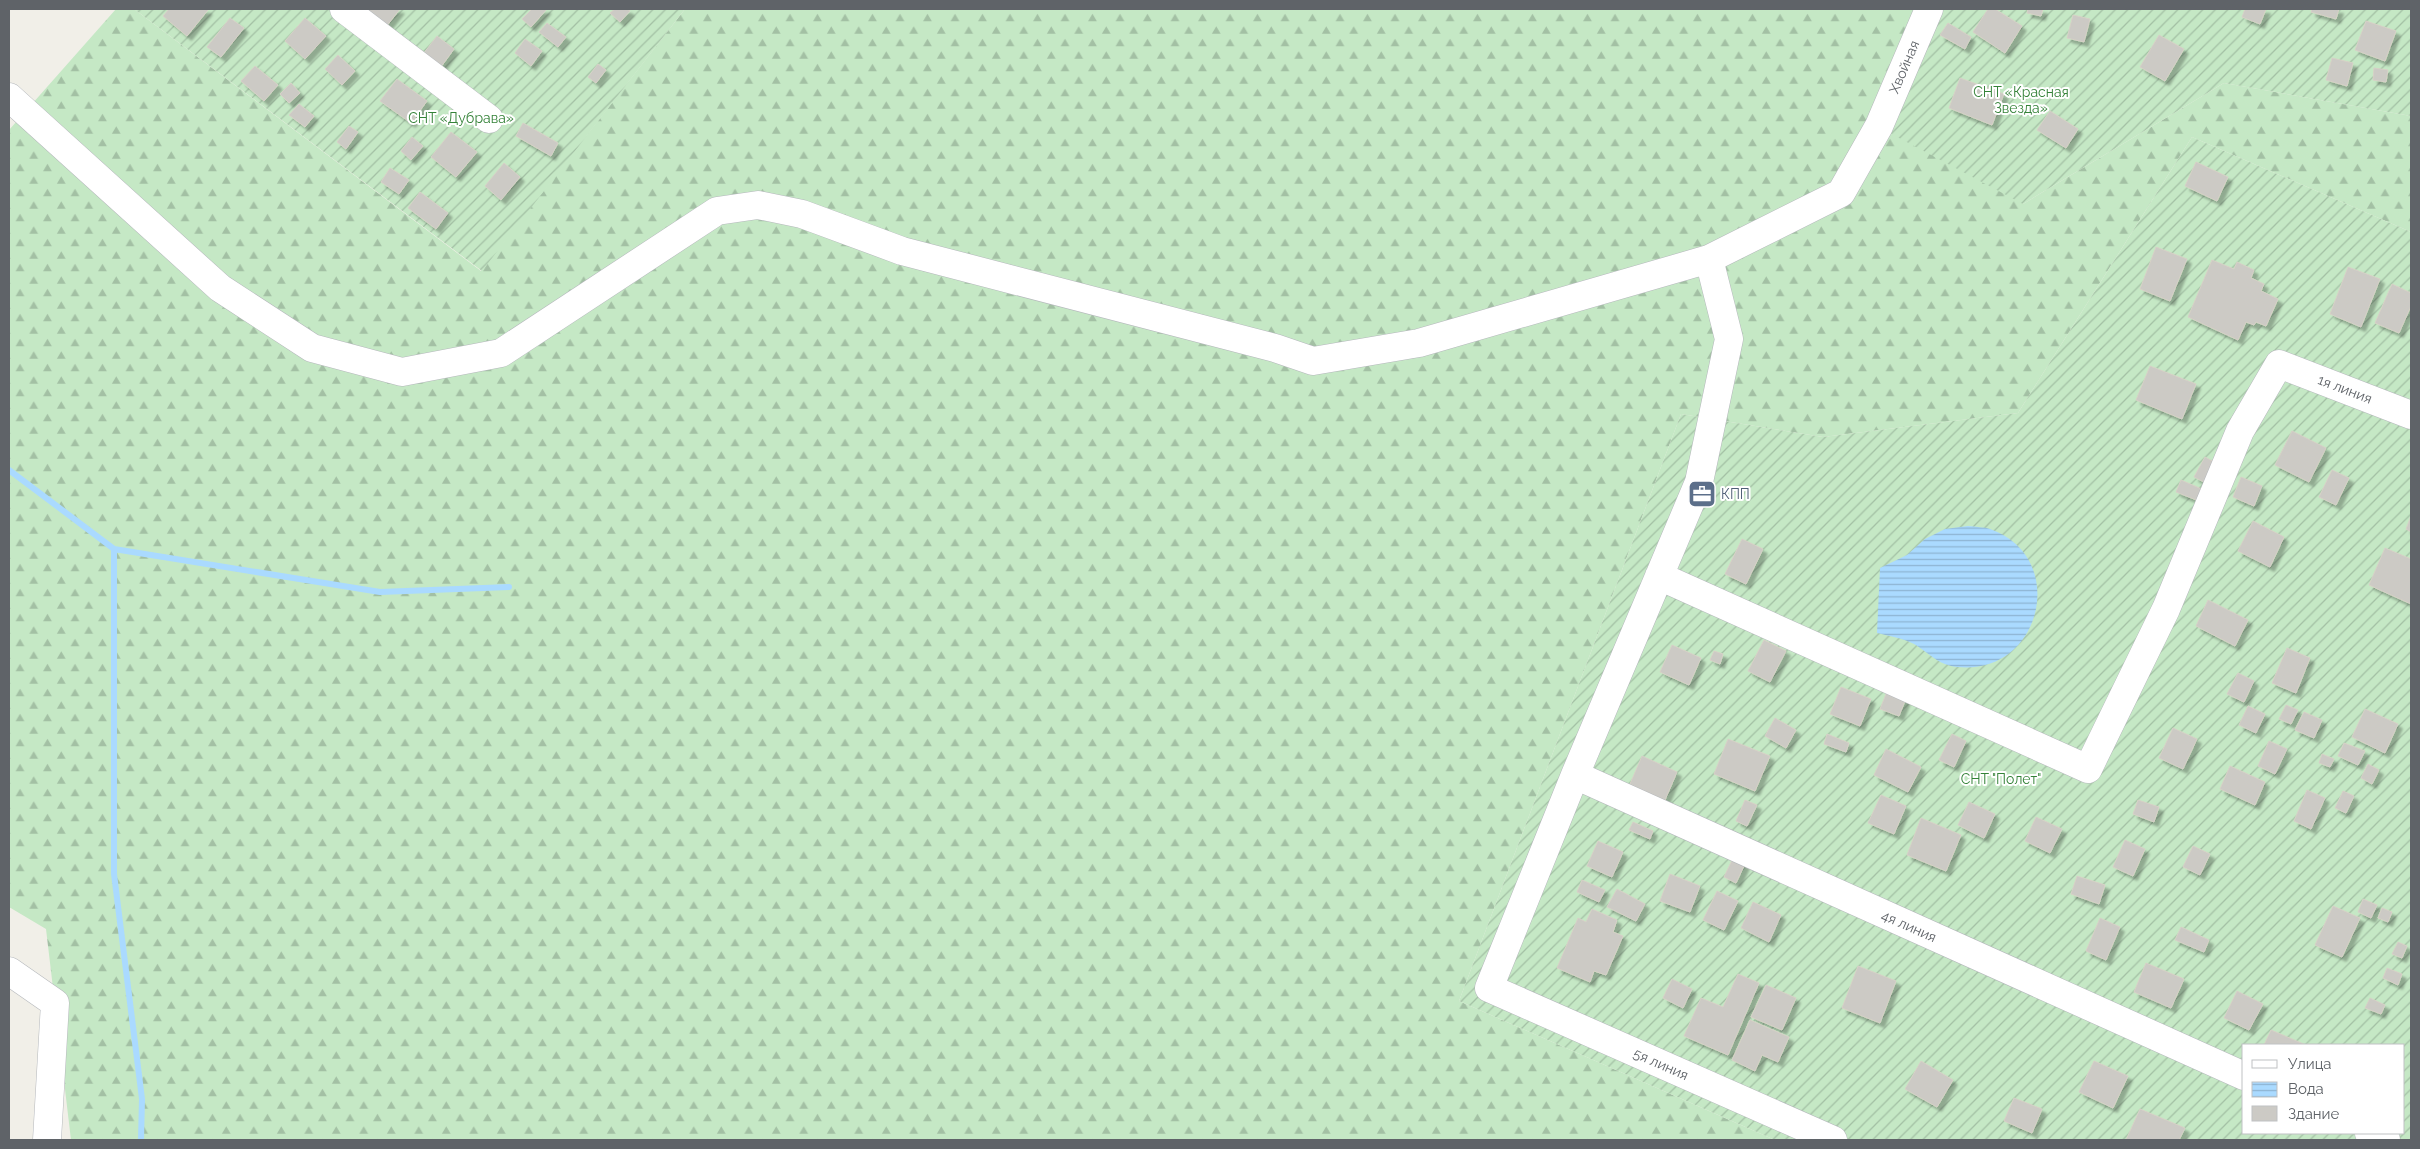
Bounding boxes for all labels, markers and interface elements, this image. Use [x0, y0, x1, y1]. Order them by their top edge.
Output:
street label: Хвойная [1886, 38, 1922, 96]
park label: СНТ «Красная Звезда» [1973, 84, 2069, 116]
park label: СНТ «Дубрава» [408, 110, 514, 126]
street label: 1я линия [2316, 371, 2374, 407]
office icon: КПП [1687, 479, 1717, 509]
place label: КПП [1721, 486, 1750, 502]
park label: СНТ "Полет" [1961, 771, 2041, 787]
street label: 4я линия [1879, 907, 1939, 945]
legend [2242, 1044, 2405, 1134]
street label: 5я линия [1631, 1045, 1691, 1083]
text: Улица [2288, 1055, 2332, 1073]
text: Вода [2288, 1080, 2324, 1098]
text: Здание [2288, 1105, 2340, 1123]

